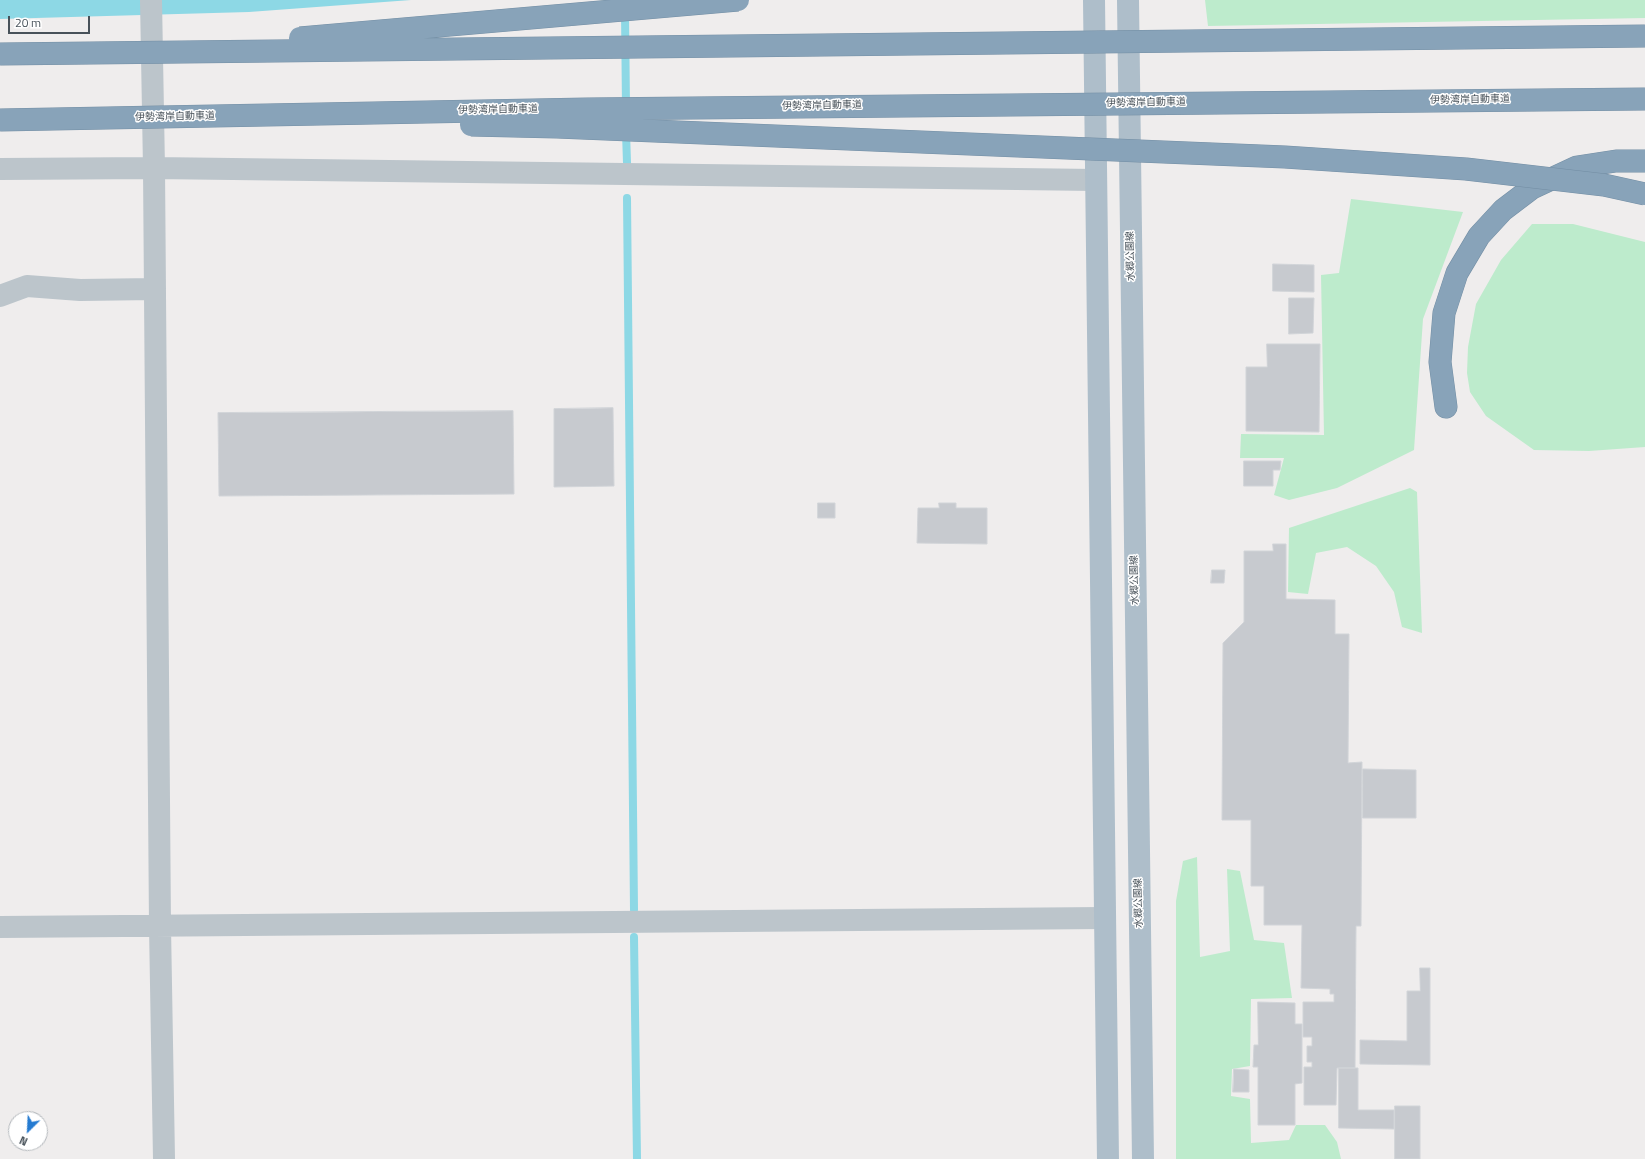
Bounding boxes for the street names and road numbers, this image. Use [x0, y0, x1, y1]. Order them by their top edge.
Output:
street label: 伊勢湾岸自動車道 [1430, 93, 1510, 107]
street label: 伊勢湾岸自動車道 [1106, 96, 1186, 110]
street label: 伊勢湾岸自動車道 [782, 99, 862, 113]
street label: 伊勢湾岸自動車道 [458, 103, 538, 117]
street label: 伊勢湾岸自動車道 [135, 110, 215, 124]
street label: 水郷公園線 [1125, 231, 1137, 281]
street label: 水郷公園線 [1129, 555, 1141, 605]
street label: 水郷公園線 [1133, 878, 1145, 928]

